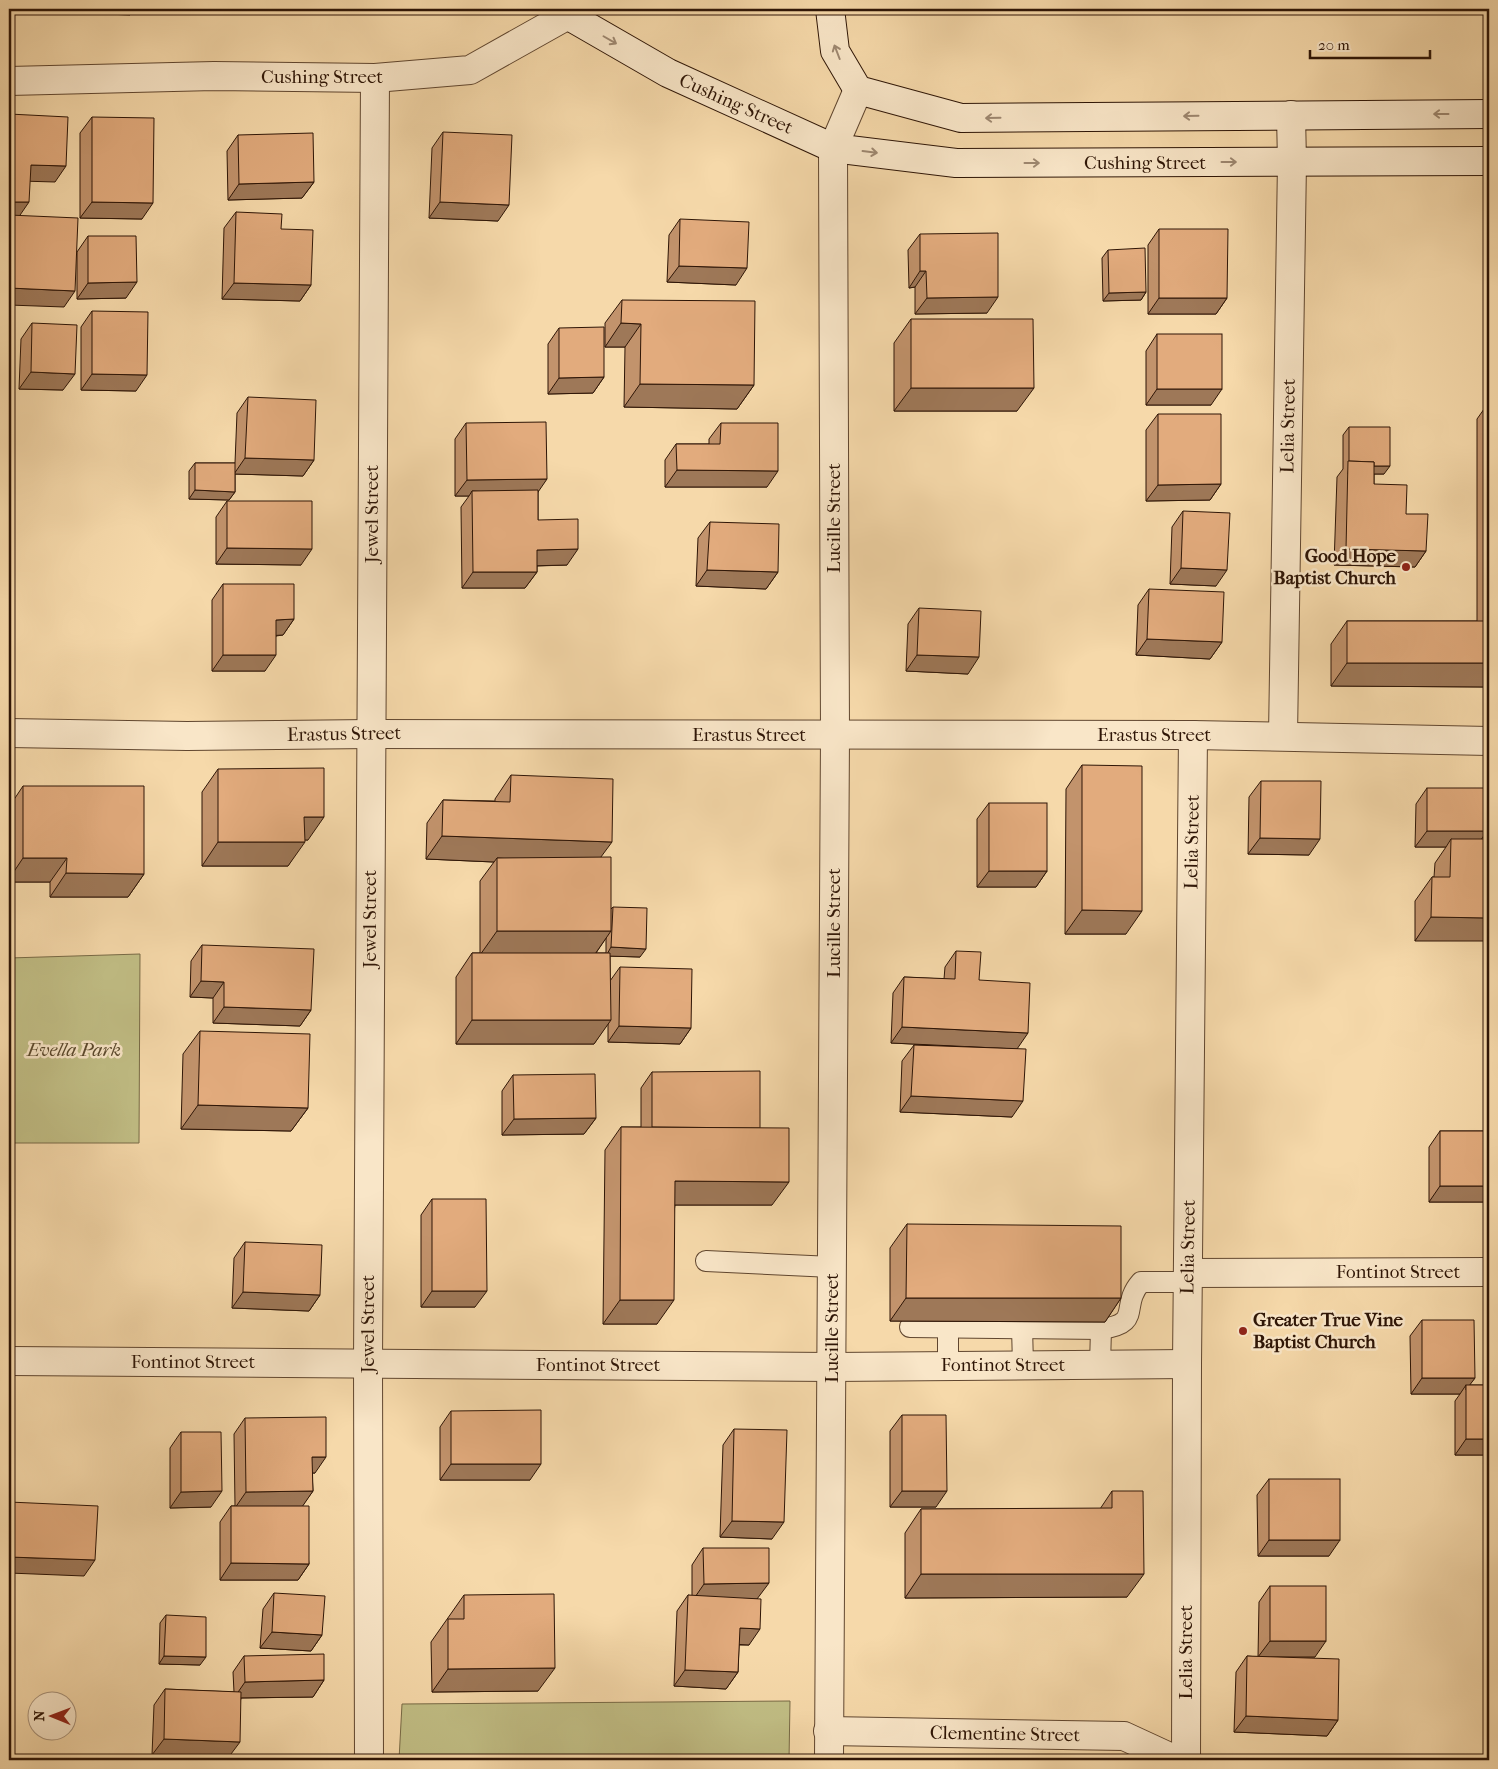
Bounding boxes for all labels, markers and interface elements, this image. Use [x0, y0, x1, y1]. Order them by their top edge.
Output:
scale bar [1310, 28, 1430, 60]
one-way arrow [603, 35, 617, 45]
text: 20 m [1318, 36, 1350, 54]
one-way arrow [832, 45, 841, 60]
street label: Cushing Street [261, 66, 383, 88]
street label: Cushing Street [676, 69, 796, 139]
one-way arrow [1433, 109, 1449, 119]
one-way arrow [1183, 111, 1199, 121]
one-way arrow [985, 113, 1002, 123]
one-way arrow [862, 147, 878, 157]
street label: Cushing Street [1084, 152, 1206, 174]
one-way arrow [1221, 157, 1237, 167]
one-way arrow [1024, 158, 1040, 168]
street label: Lelia Street [1276, 378, 1300, 474]
street label: Lucille Street [823, 463, 845, 573]
street label: Jewel Street [361, 465, 383, 565]
place label: Good Hope Baptist Church [1273, 545, 1397, 589]
marker: Good Hope Baptist Church [1400, 561, 1412, 573]
street label: Erastus Street [287, 722, 402, 746]
street label: Erastus Street [692, 724, 806, 746]
street label: Erastus Street [1097, 724, 1211, 746]
street label: Lelia Street [1180, 794, 1204, 890]
street label: Lucille Street [823, 868, 845, 978]
street label: Jewel Street [359, 870, 381, 970]
park label: Evella Park [26, 1039, 121, 1061]
street label: Lelia Street [1176, 1199, 1200, 1295]
street label: Fontinot Street [1336, 1261, 1460, 1283]
street label: Lucille Street [821, 1273, 843, 1383]
street label: Jewel Street [357, 1275, 379, 1375]
place label: Greater True Vine Baptist Church [1253, 1309, 1404, 1353]
marker: Greater True Vine Baptist Church [1237, 1325, 1249, 1337]
street label: Fontinot Street [131, 1351, 255, 1373]
street label: Fontinot Street [536, 1354, 660, 1376]
street label: Fontinot Street [941, 1354, 1065, 1376]
street label: Lelia Street [1175, 1604, 1197, 1699]
north arrow [28, 1692, 78, 1742]
text: N [31, 1710, 48, 1721]
street label: Clementine Street [930, 1722, 1081, 1746]

